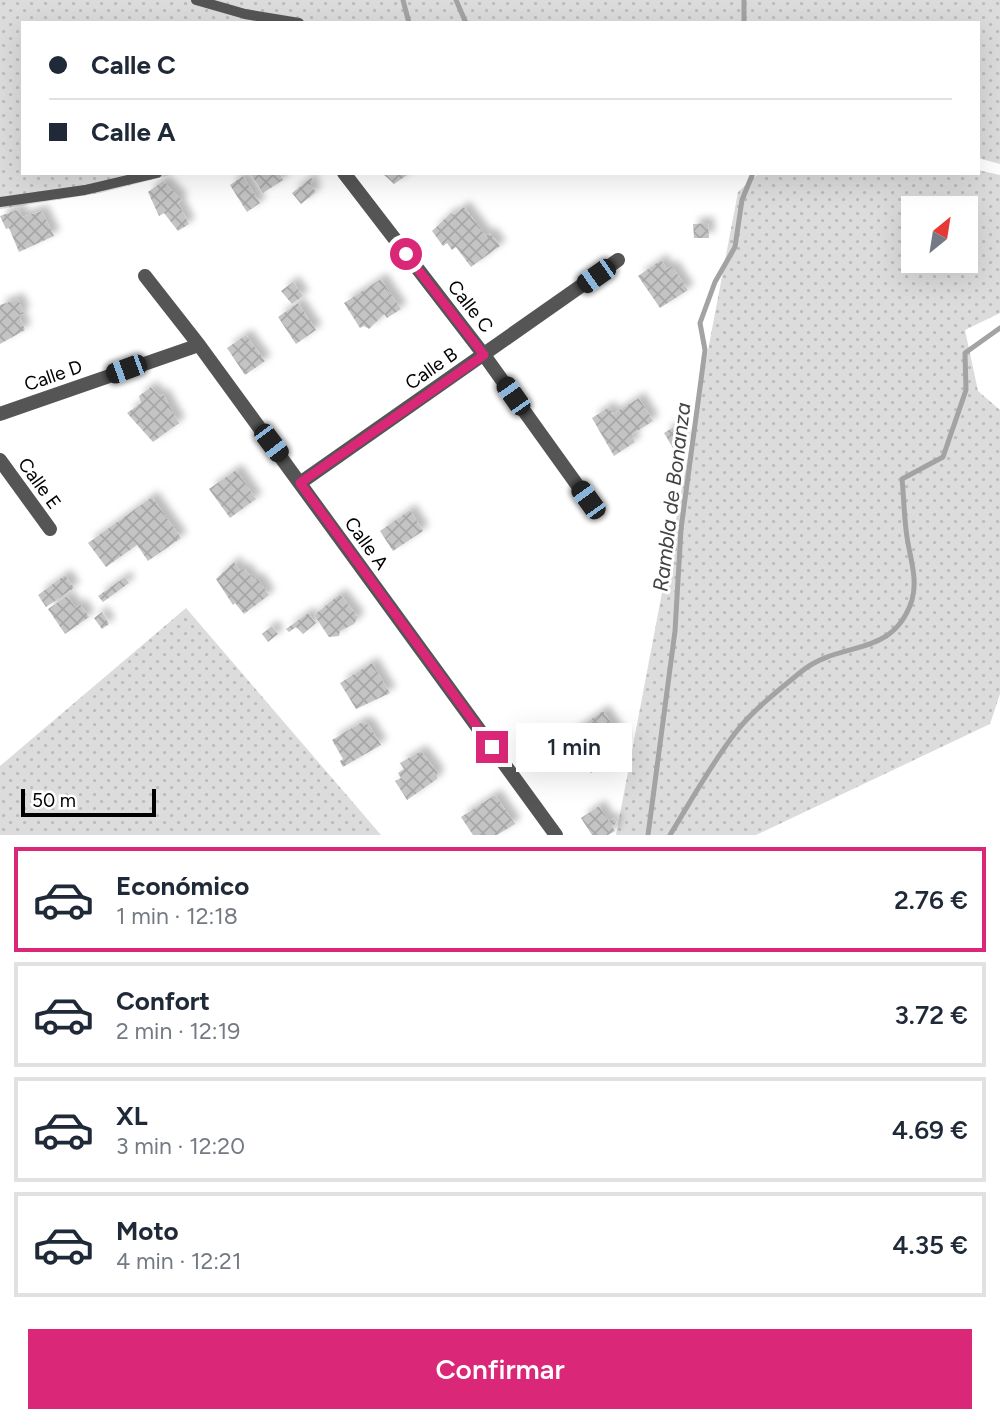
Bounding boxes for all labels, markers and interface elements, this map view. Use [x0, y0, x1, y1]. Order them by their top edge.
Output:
text: Calle C [91, 49, 176, 81]
text: Calle A [91, 116, 176, 148]
north arrow [901, 196, 978, 273]
map controls [901, 196, 978, 273]
route start [390, 238, 422, 270]
car [573, 255, 620, 297]
street label: Calle C [443, 275, 498, 337]
street label: Calle B [401, 342, 462, 395]
car [103, 352, 150, 386]
street label: Calle D [21, 355, 85, 396]
car [493, 373, 534, 419]
water label: Rambla de Bonanza [648, 401, 696, 593]
car [250, 420, 293, 466]
street label: Calle E [13, 453, 66, 514]
car [568, 477, 609, 523]
street label: Calle A [340, 512, 394, 574]
callout: 1 min [516, 722, 632, 772]
route end [476, 731, 508, 763]
text: 1 min [547, 733, 601, 761]
scale bar [21, 786, 156, 818]
text: 50 m [32, 789, 76, 812]
icon: car [32, 868, 95, 931]
text: Económico [116, 870, 249, 902]
text: 2.76 € [894, 884, 968, 916]
text: 1 min · 12:18 [116, 902, 238, 930]
icon: car [32, 983, 95, 1046]
text: Confort [116, 985, 210, 1017]
text: 3.72 € [895, 999, 968, 1031]
text: 2 min · 12:19 [116, 1017, 240, 1045]
icon: car [32, 1098, 95, 1161]
text: XL [116, 1100, 148, 1132]
text: 4.69 € [892, 1114, 968, 1146]
text: 3 min · 12:20 [116, 1132, 245, 1160]
icon: car [32, 1213, 95, 1276]
text: Moto [116, 1215, 179, 1247]
text: 4.35 € [892, 1229, 968, 1261]
text: 4 min · 12:21 [116, 1247, 241, 1275]
button: Confirmar [28, 1329, 972, 1409]

